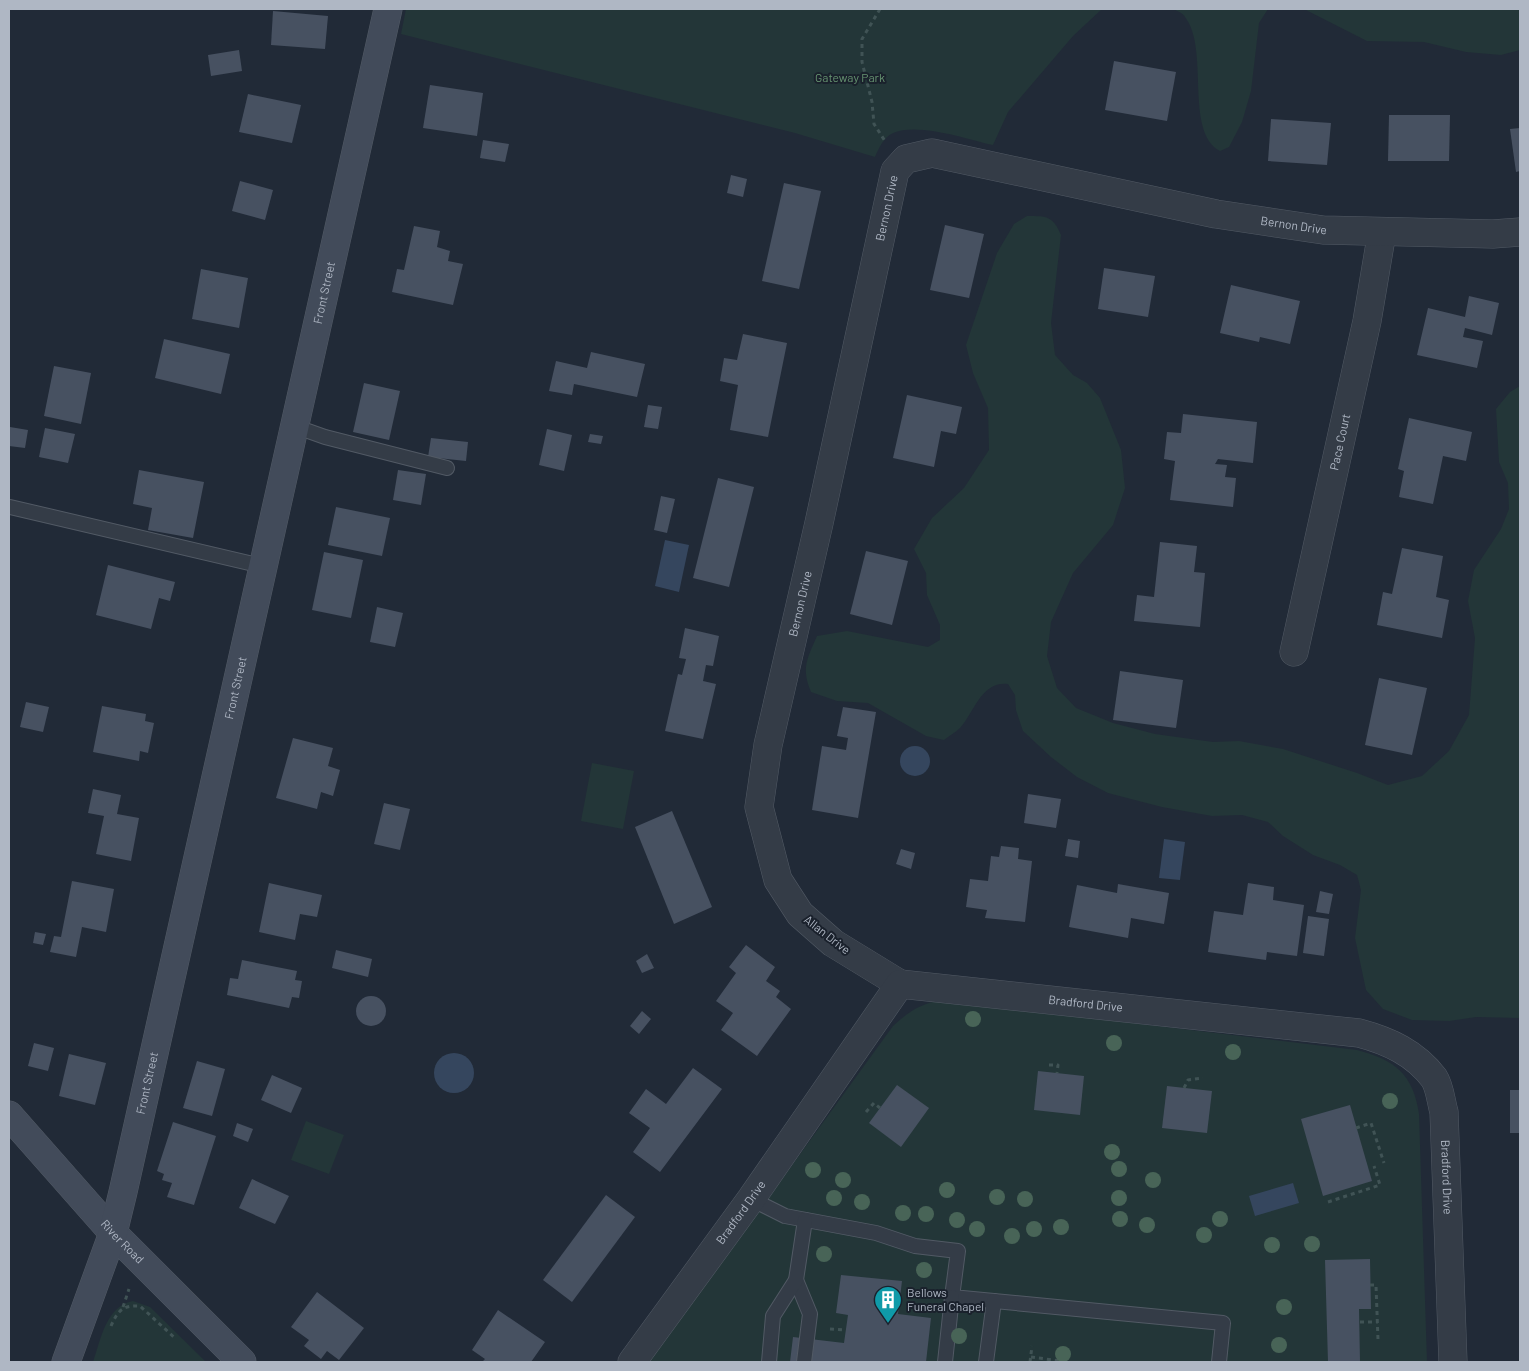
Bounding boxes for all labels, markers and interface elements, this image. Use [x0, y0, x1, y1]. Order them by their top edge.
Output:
park label: Gateway Park [815, 70, 885, 84]
street label: Bernon Drive [872, 174, 900, 242]
street label: Bernon Drive [1260, 213, 1327, 236]
street label: Front Street [310, 260, 337, 325]
street label: Pace Court [1326, 412, 1352, 471]
street label: Bernon Drive [785, 569, 814, 638]
street label: Front Street [221, 655, 249, 720]
street label: Allan Drive [802, 912, 853, 957]
street label: Bradford Drive [1048, 992, 1124, 1014]
street label: Front Street [133, 1050, 160, 1116]
street label: Bradford Drive [1439, 1139, 1456, 1215]
street label: Bradford Drive [713, 1177, 768, 1246]
street label: River Road [98, 1216, 147, 1266]
building icon: Bellows Funeral Chapel [873, 1285, 903, 1324]
place label: Bellows Funeral Chapel [907, 1285, 984, 1313]

